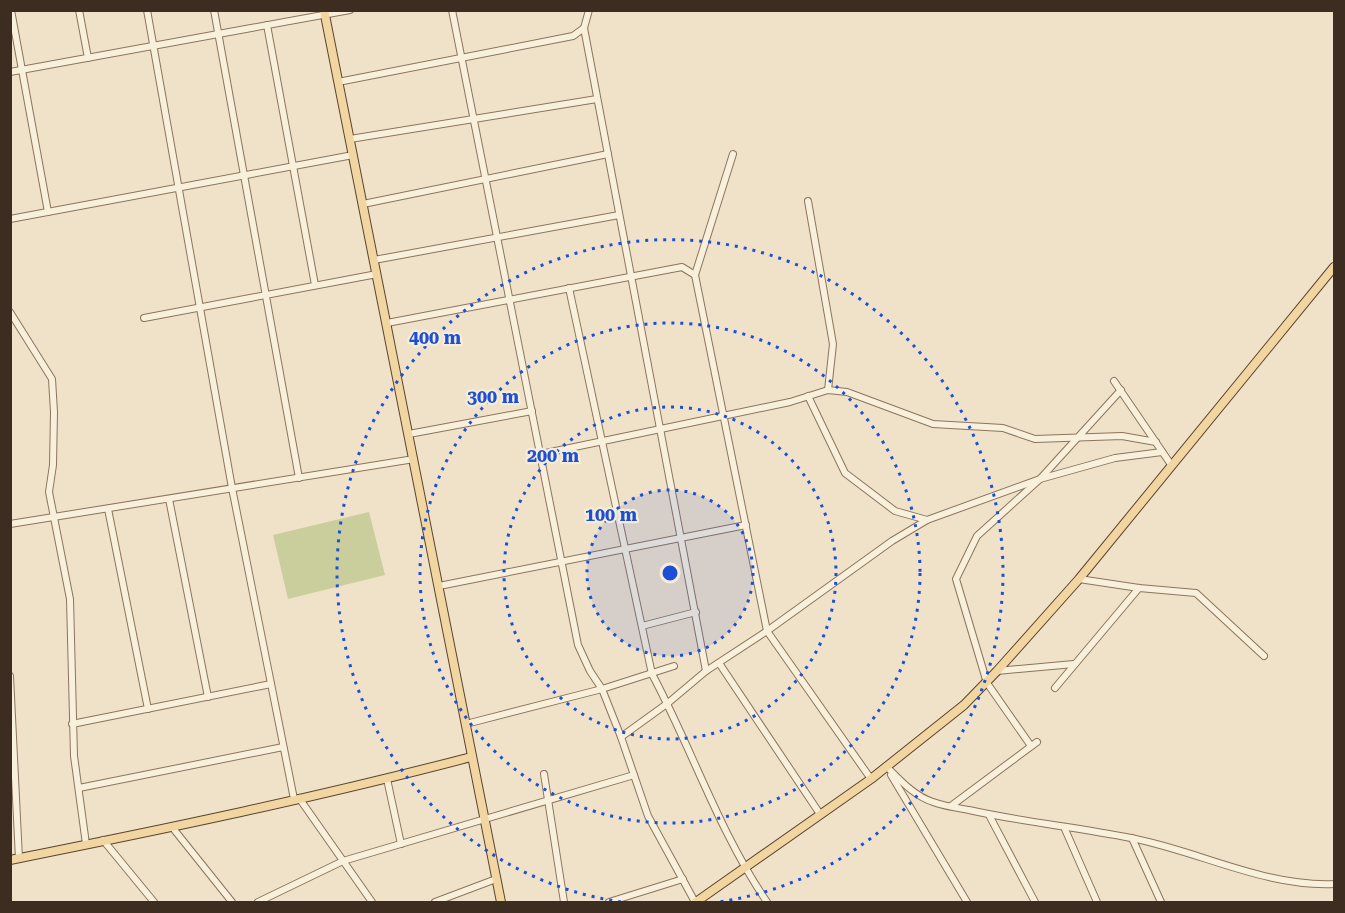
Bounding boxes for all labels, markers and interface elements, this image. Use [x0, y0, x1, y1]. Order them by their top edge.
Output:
text: 400 m [409, 327, 462, 348]
text: 300 m [467, 386, 520, 407]
text: 200 m [527, 445, 580, 466]
text: 100 m [585, 504, 638, 525]
centre of rings [660, 563, 680, 583]

